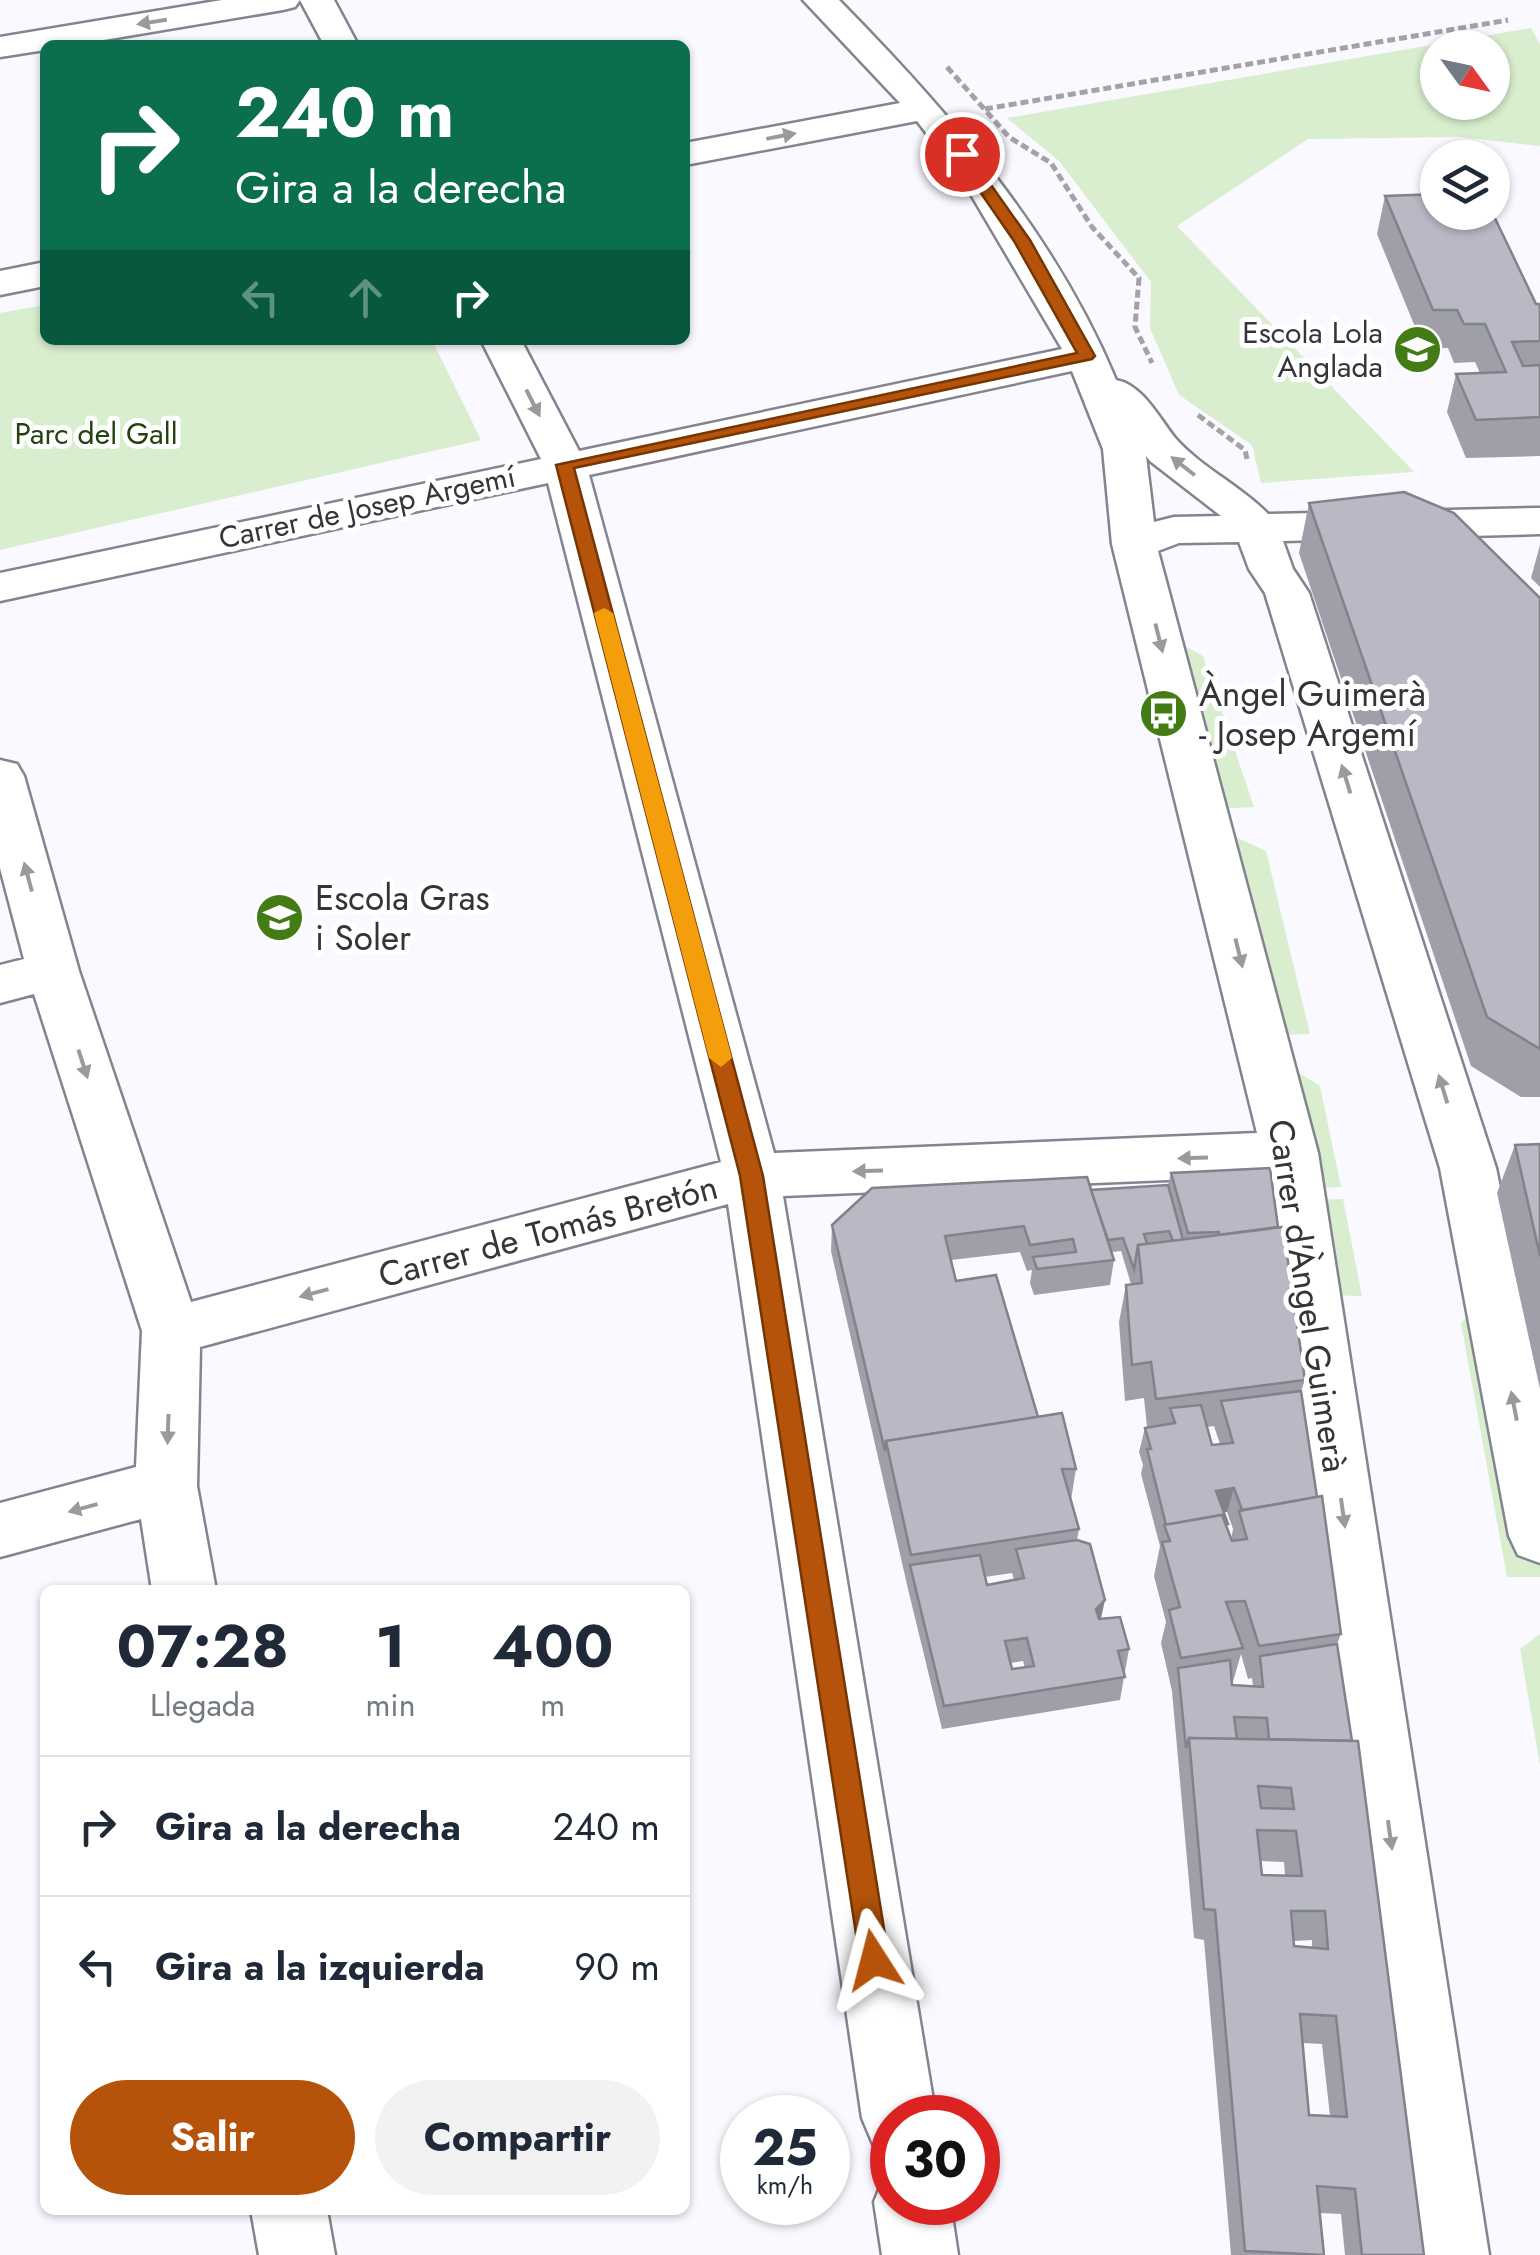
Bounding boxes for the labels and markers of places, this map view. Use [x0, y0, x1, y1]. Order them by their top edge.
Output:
pin [920, 112, 1005, 197]
place label: Escola Lola Anglada [1242, 311, 1383, 388]
school or university icon: Escola Lola Anglada [1392, 323, 1444, 375]
place label: Àngel Guimerà - Josep Argemí [1199, 669, 1426, 759]
bus stop icon: Àngel Guimerà - Josep Argemí [1138, 688, 1190, 740]
place label: Escola Gras i Soler [315, 873, 490, 963]
school or university icon: Escola Gras i Soler [254, 892, 306, 944]

